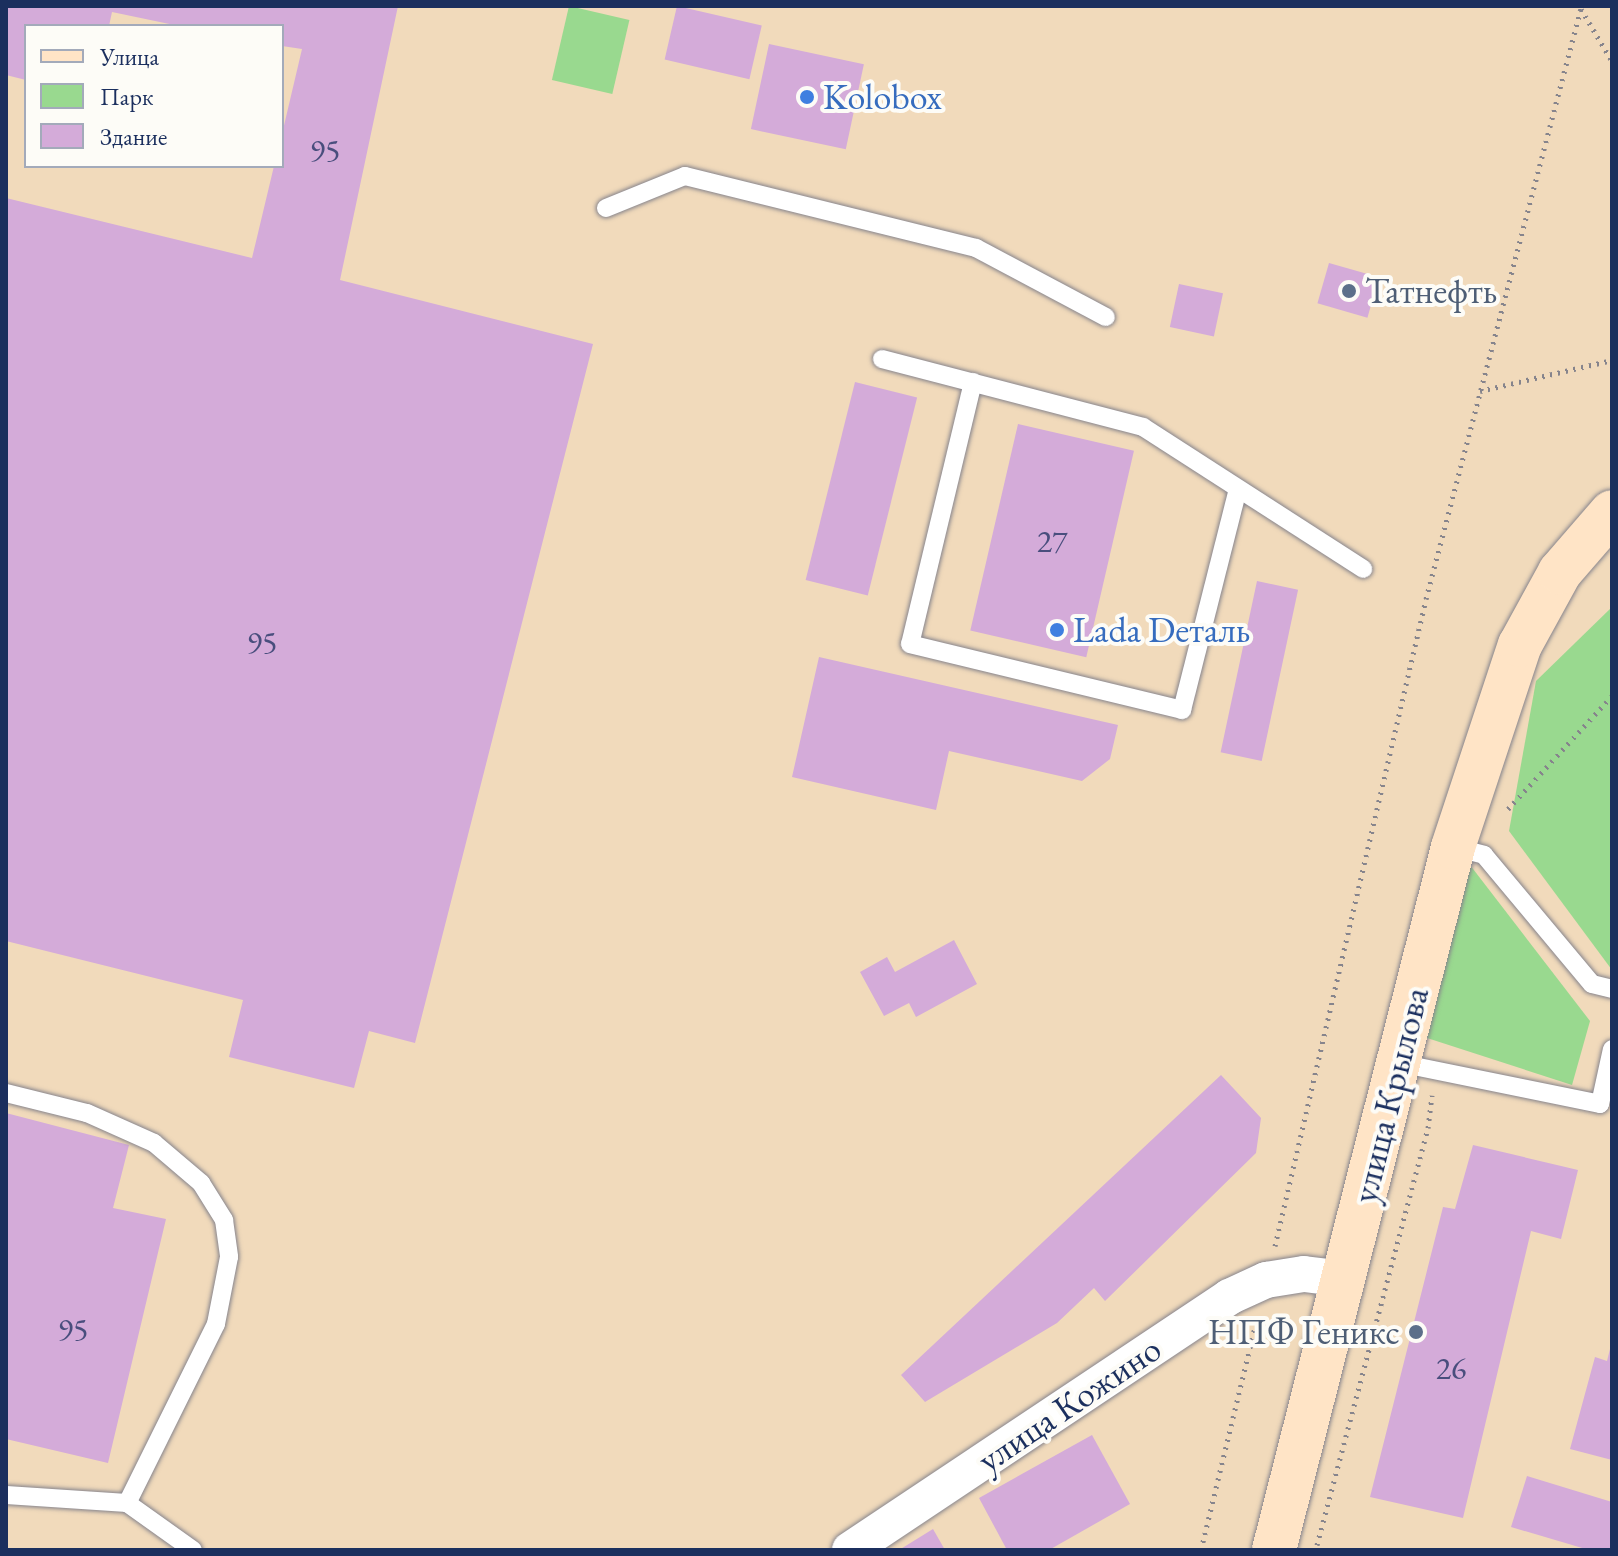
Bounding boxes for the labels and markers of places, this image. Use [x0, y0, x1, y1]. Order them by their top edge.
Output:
place label: Kolobox [823, 75, 942, 119]
marker: Kolobox [798, 88, 816, 106]
place label: Татнефть [1365, 269, 1497, 313]
marker: Татнефть [1340, 282, 1358, 300]
place label: Lada Dеталь [1073, 608, 1250, 652]
marker: Lada Dеталь [1048, 621, 1066, 639]
place label: НПФ Геникс [1208, 1310, 1400, 1354]
marker: НПФ Геникс [1407, 1323, 1425, 1341]

